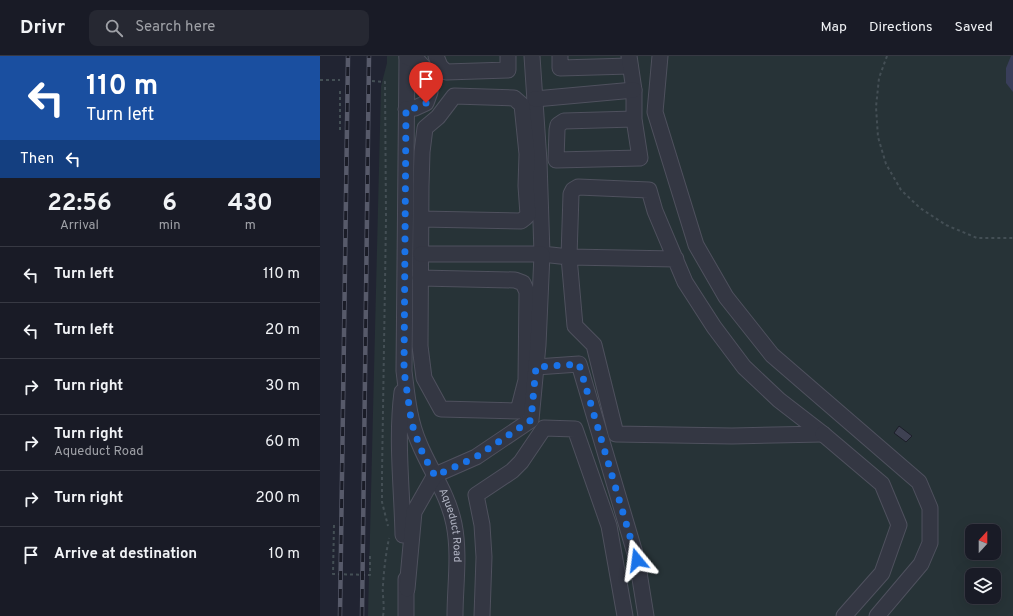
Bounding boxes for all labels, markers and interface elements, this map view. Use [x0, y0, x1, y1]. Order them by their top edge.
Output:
search box [89, 10, 369, 46]
text: Drivr [20, 16, 65, 40]
icon: search [103, 17, 125, 39]
text: Search here [135, 18, 215, 37]
text: Map [821, 19, 847, 36]
text: Directions [869, 19, 933, 36]
text: Saved [955, 19, 993, 36]
pin [409, 62, 443, 103]
icon: arrive [415, 68, 437, 90]
text: 110 m [86, 69, 158, 105]
icon: left [20, 72, 72, 124]
text: Turn left [86, 104, 154, 127]
icon: left [62, 148, 84, 170]
text: Then [20, 150, 54, 169]
text: 22:56 [47, 189, 112, 219]
text: 6 [162, 189, 177, 219]
text: 430 [228, 189, 273, 219]
text: Arrival [60, 218, 99, 234]
text: min [159, 218, 181, 234]
text: m [245, 218, 256, 234]
icon: left [20, 264, 42, 286]
text: Turn left [54, 265, 114, 284]
text: 110 m [263, 265, 300, 284]
icon: left [20, 320, 42, 342]
text: Turn left [54, 321, 114, 340]
text: 20 m [265, 321, 300, 340]
icon: right [20, 376, 42, 398]
text: Turn right [54, 377, 123, 396]
text: 30 m [265, 377, 300, 396]
text: Turn right [54, 425, 123, 444]
icon: right [20, 432, 42, 454]
text: 60 m [265, 433, 300, 452]
text: Aqueduct Road [54, 444, 144, 460]
street label: Aqueduct Road [435, 486, 464, 562]
icon: right [20, 488, 42, 510]
text: Turn right [54, 489, 123, 508]
text: 200 m [255, 489, 300, 508]
north arrow [965, 524, 1001, 560]
map controls [965, 524, 1001, 604]
position arrow [616, 539, 658, 581]
icon: arrive [20, 544, 42, 566]
text: Arrive at destination [54, 545, 197, 564]
text: 10 m [269, 545, 300, 564]
button: layers [965, 568, 1001, 604]

